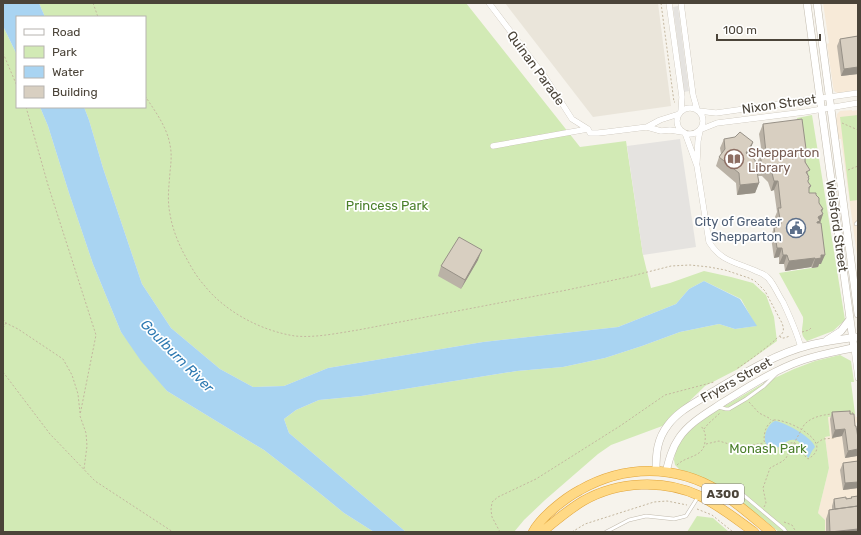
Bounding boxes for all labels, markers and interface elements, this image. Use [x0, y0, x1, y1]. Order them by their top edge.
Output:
legend [16, 16, 146, 108]
scale bar [717, 16, 820, 42]
text: 100 m [723, 23, 757, 37]
text: Road [52, 25, 80, 39]
street label: Quinan Parade [504, 28, 568, 108]
text: Park [52, 45, 78, 59]
text: Water [52, 65, 84, 79]
text: Building [52, 85, 98, 99]
street label: Nixon Street [741, 91, 817, 117]
place label: Shepparton Library [748, 145, 819, 175]
library icon: Shepparton Library [723, 148, 745, 170]
street label: Welsford Street [823, 179, 851, 273]
park label: Princess Park [346, 198, 428, 213]
place label: City of Greater Shepparton [694, 214, 782, 244]
public building icon: City of Greater Shepparton [785, 217, 807, 239]
water label: Goulburn River [137, 316, 218, 397]
street label: Fryers Street [698, 354, 774, 406]
park label: Monash Park [729, 441, 807, 456]
road number: A300 [702, 484, 744, 504]

